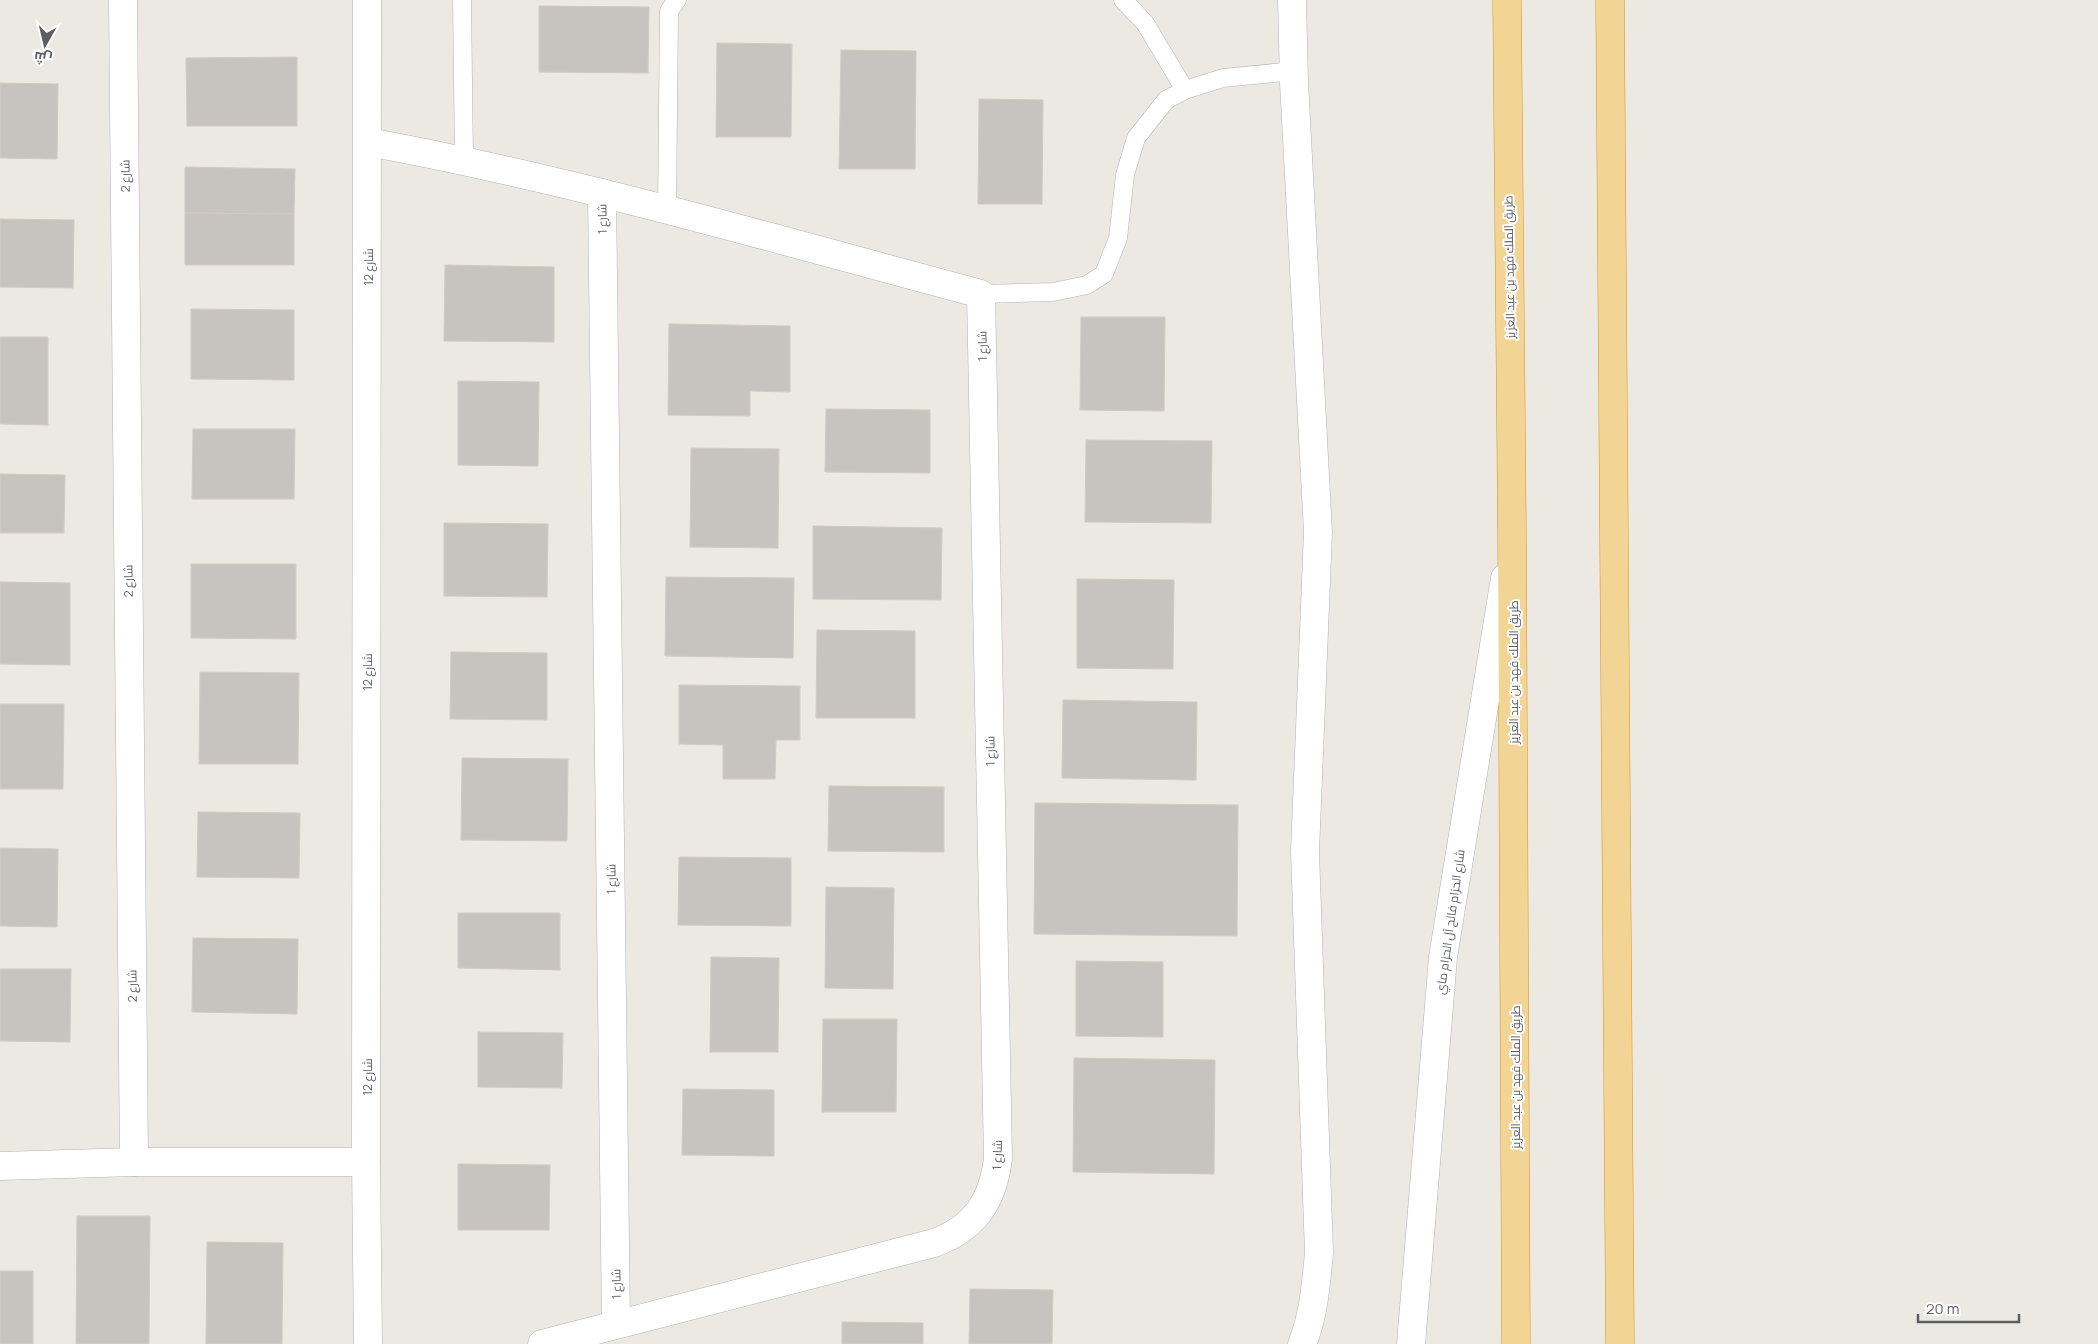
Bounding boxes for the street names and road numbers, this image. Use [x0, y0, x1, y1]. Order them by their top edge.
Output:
street label: شارع 2 [116, 160, 134, 192]
street label: طريق الملك فهد بن عبد العزيز [1499, 195, 1519, 340]
street label: شارع 1 [593, 204, 611, 234]
street label: شارع 12 [360, 248, 377, 286]
street label: شارع 1 [973, 331, 991, 361]
street label: شارع 2 [119, 565, 137, 597]
street label: طريق الملك فهد بن عبد العزيز [1505, 600, 1522, 745]
street label: شارع 12 [359, 653, 376, 691]
street label: شارع 1 [981, 736, 999, 766]
street label: شارع الحزام فالح آل الحزام ماي [1431, 848, 1471, 996]
street label: شارع 1 [602, 864, 620, 894]
street label: شارع 2 [123, 970, 141, 1002]
street label: طريق الملك فهد بن عبد العزيز [1507, 1005, 1524, 1150]
street label: شارع 12 [359, 1058, 376, 1096]
street label: شارع 1 [988, 1139, 1006, 1170]
street label: شارع 1 [607, 1269, 625, 1299]

